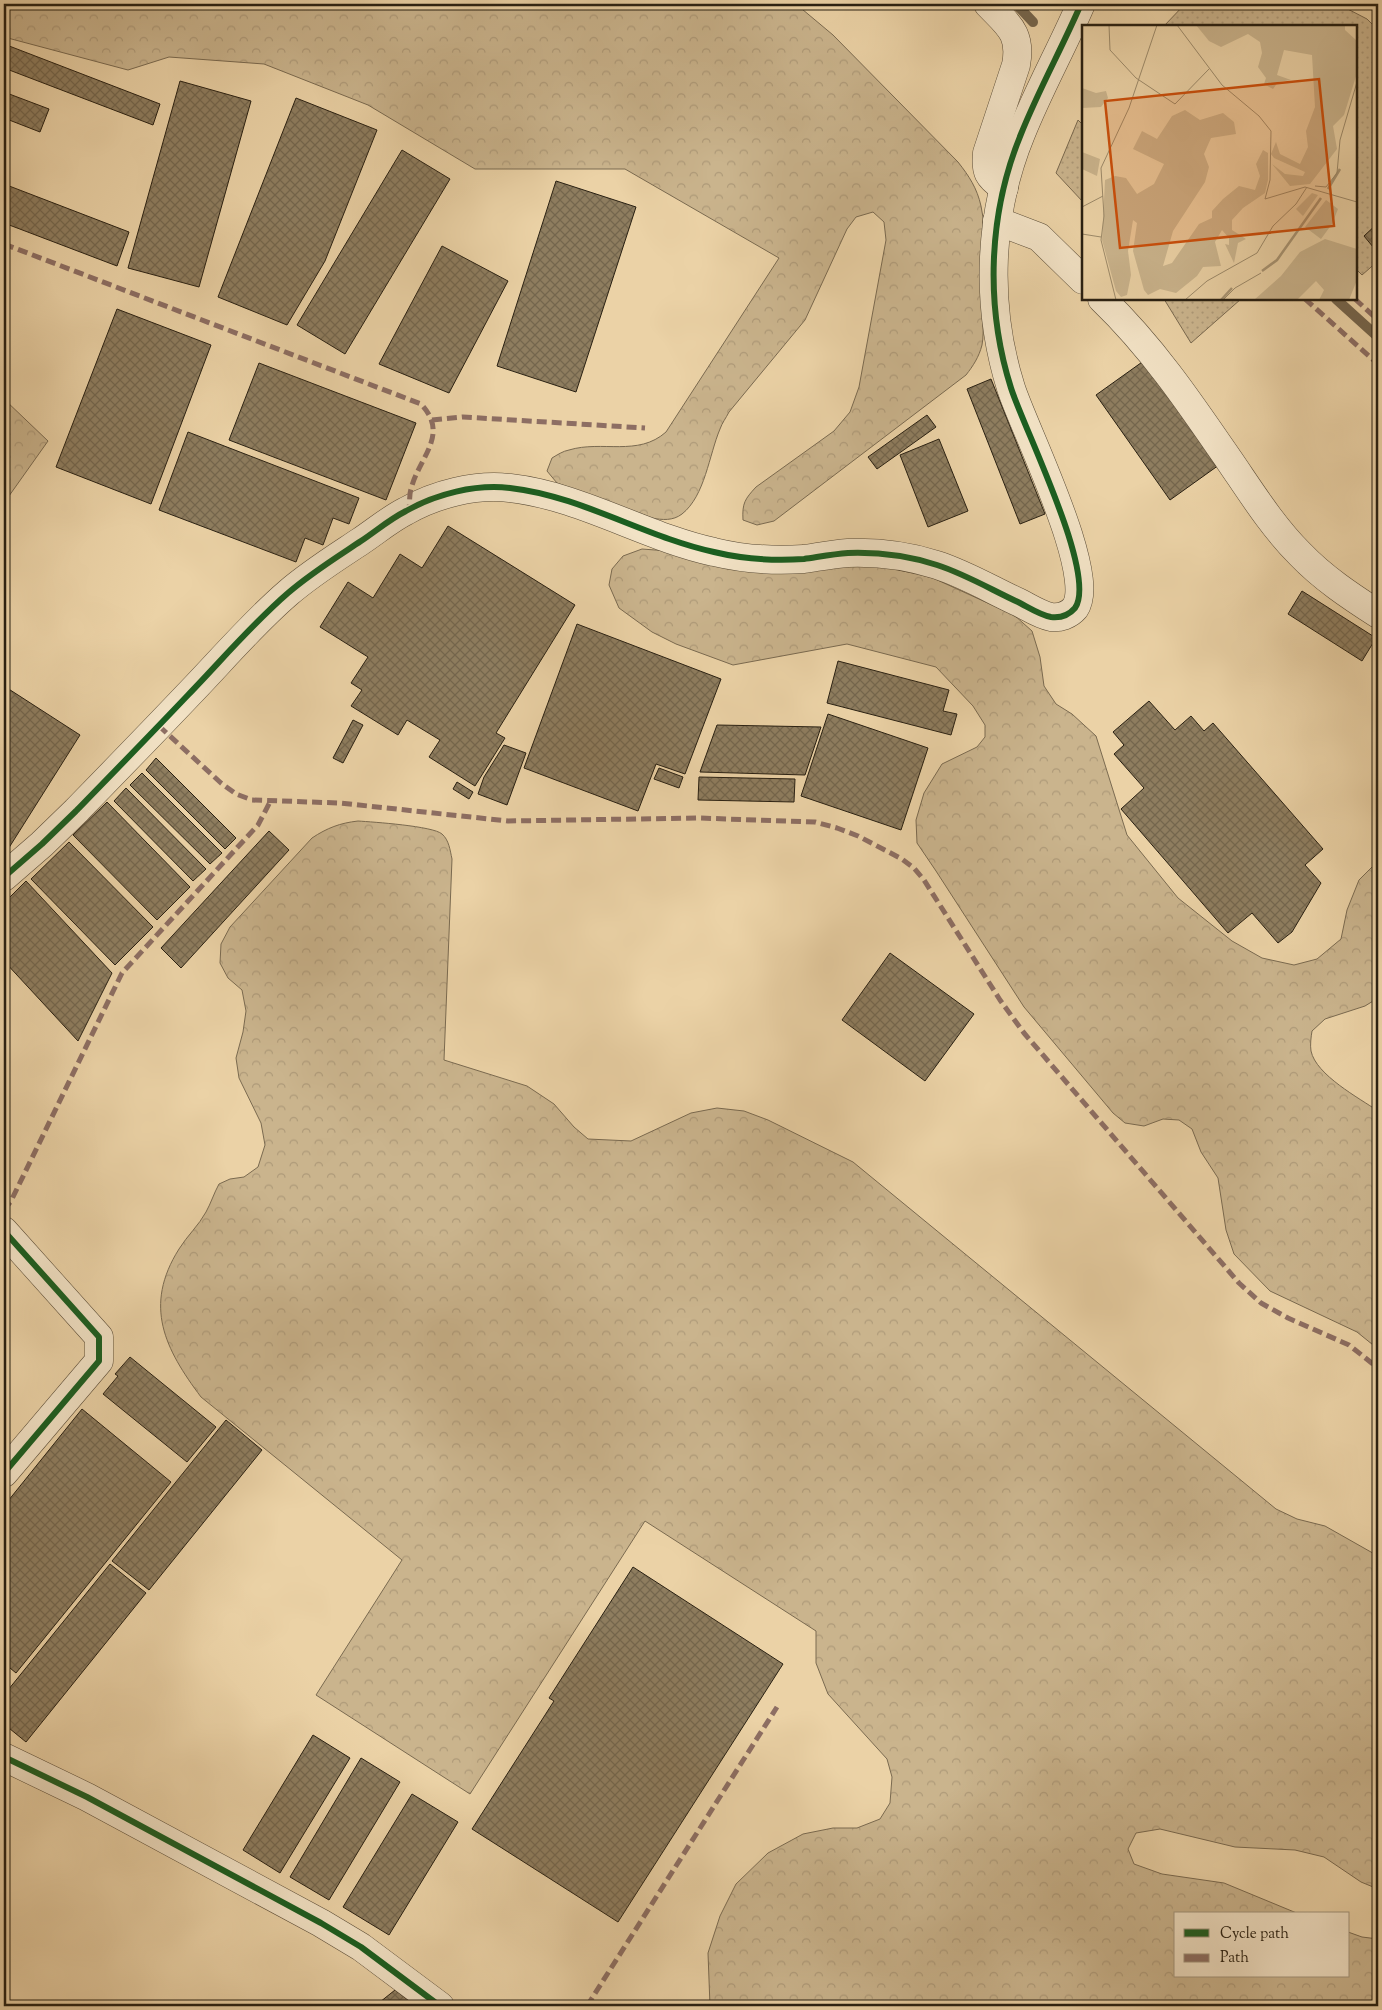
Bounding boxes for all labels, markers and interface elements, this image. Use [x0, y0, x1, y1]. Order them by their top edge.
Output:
inset map [1082, 25, 1357, 300]
legend [1174, 1912, 1350, 1978]
text: Cycle path [1220, 1924, 1289, 1945]
text: Path [1220, 1948, 1249, 1969]

